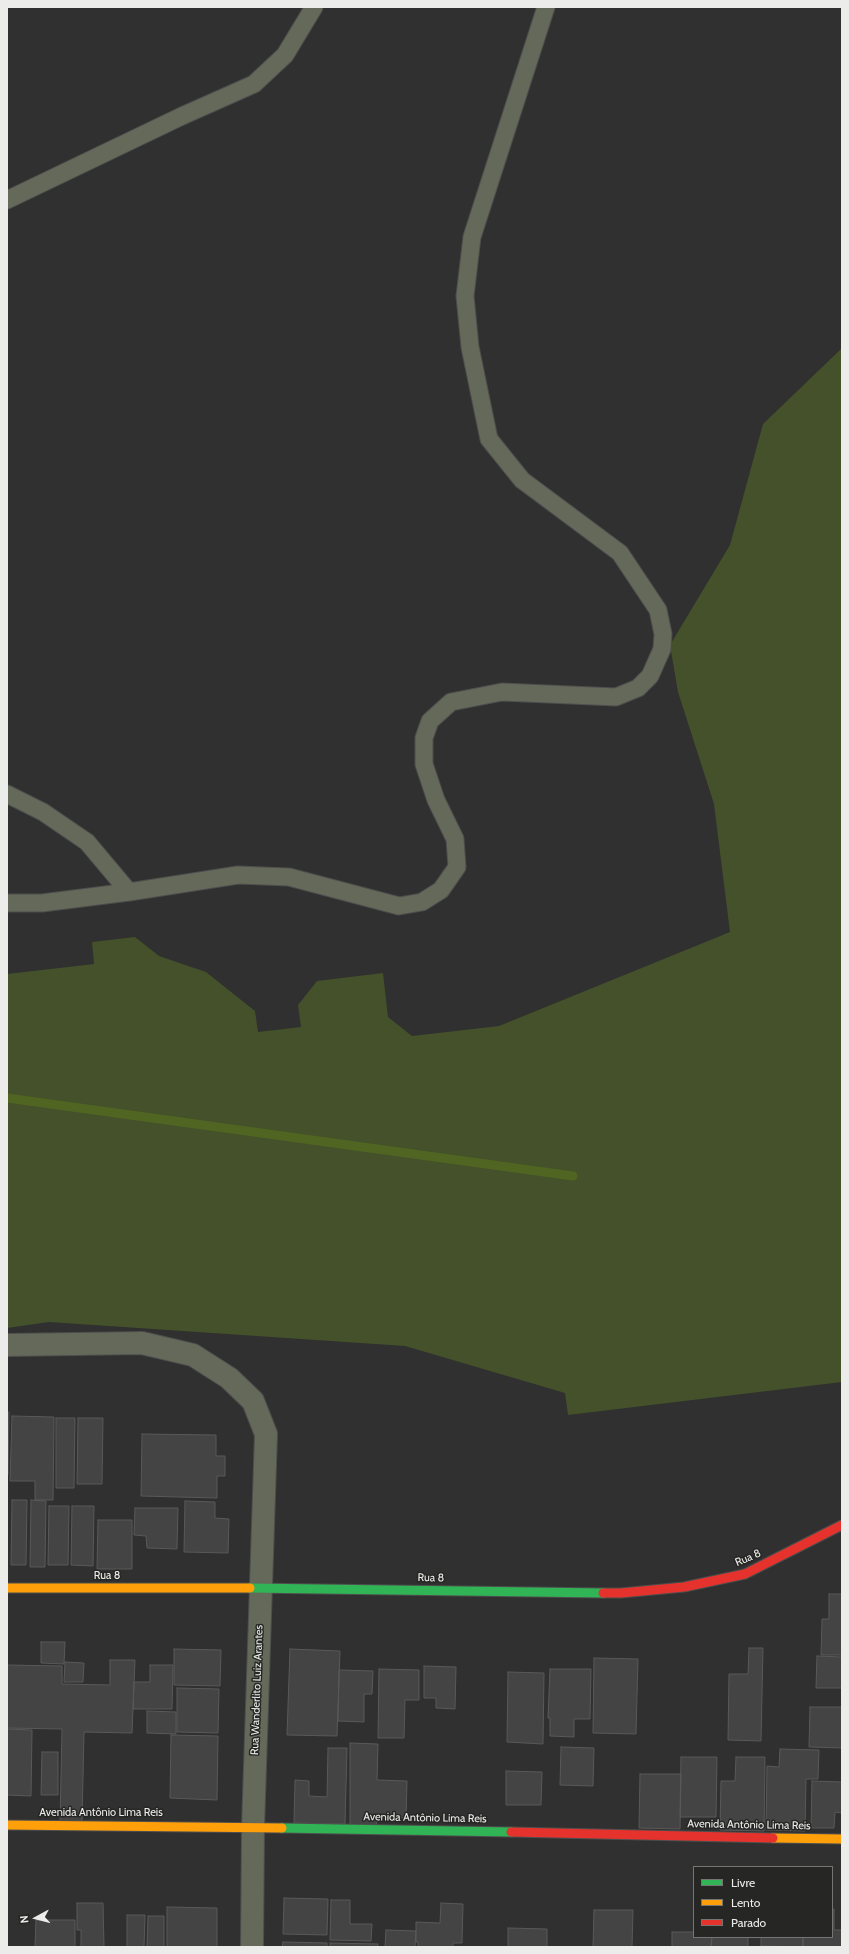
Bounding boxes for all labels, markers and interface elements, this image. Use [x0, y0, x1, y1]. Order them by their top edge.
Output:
street label: Rua 8 [733, 1547, 763, 1569]
street label: Rua 8 [94, 1569, 120, 1583]
street label: Rua 8 [418, 1571, 444, 1585]
street label: Rua Wanderlito Luiz Arantes [248, 1625, 266, 1755]
street label: Avenida Antônio Lima Reis [39, 1806, 163, 1820]
street label: Avenida Antônio Lima Reis [363, 1810, 487, 1826]
street label: Avenida Antônio Lima Reis [687, 1817, 811, 1833]
legend [693, 1866, 833, 1938]
text: Livre [731, 1875, 755, 1890]
text: Lento [731, 1895, 760, 1910]
north arrow [16, 1898, 56, 1938]
text: N [17, 1915, 32, 1924]
text: Parado [731, 1915, 766, 1930]

